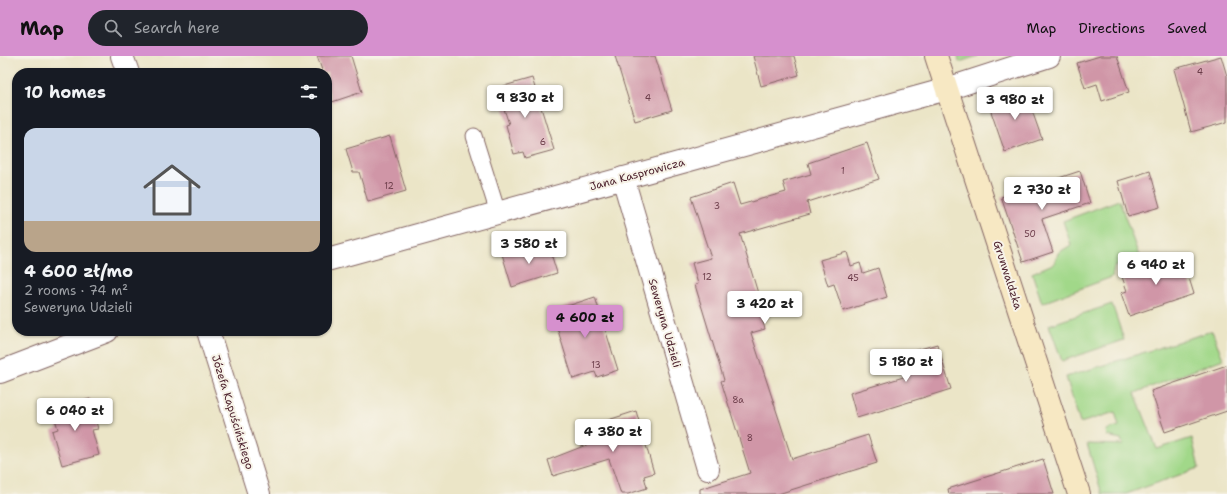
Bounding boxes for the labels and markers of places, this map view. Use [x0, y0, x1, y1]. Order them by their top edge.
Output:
pin: 9 830 zł [484, 85, 566, 119]
pin: 3 980 zł [974, 87, 1056, 121]
pin: 2 730 zł [1001, 177, 1083, 211]
pin: 3 580 zł [488, 231, 570, 265]
pin: 6 940 zł [1115, 252, 1197, 286]
pin: 3 420 zł [724, 291, 806, 325]
pin: 4 600 zł [544, 305, 626, 339]
pin: 5 180 zł [865, 349, 947, 383]
pin: 6 040 zł [34, 398, 116, 432]
pin: 4 380 zł [572, 419, 654, 453]

